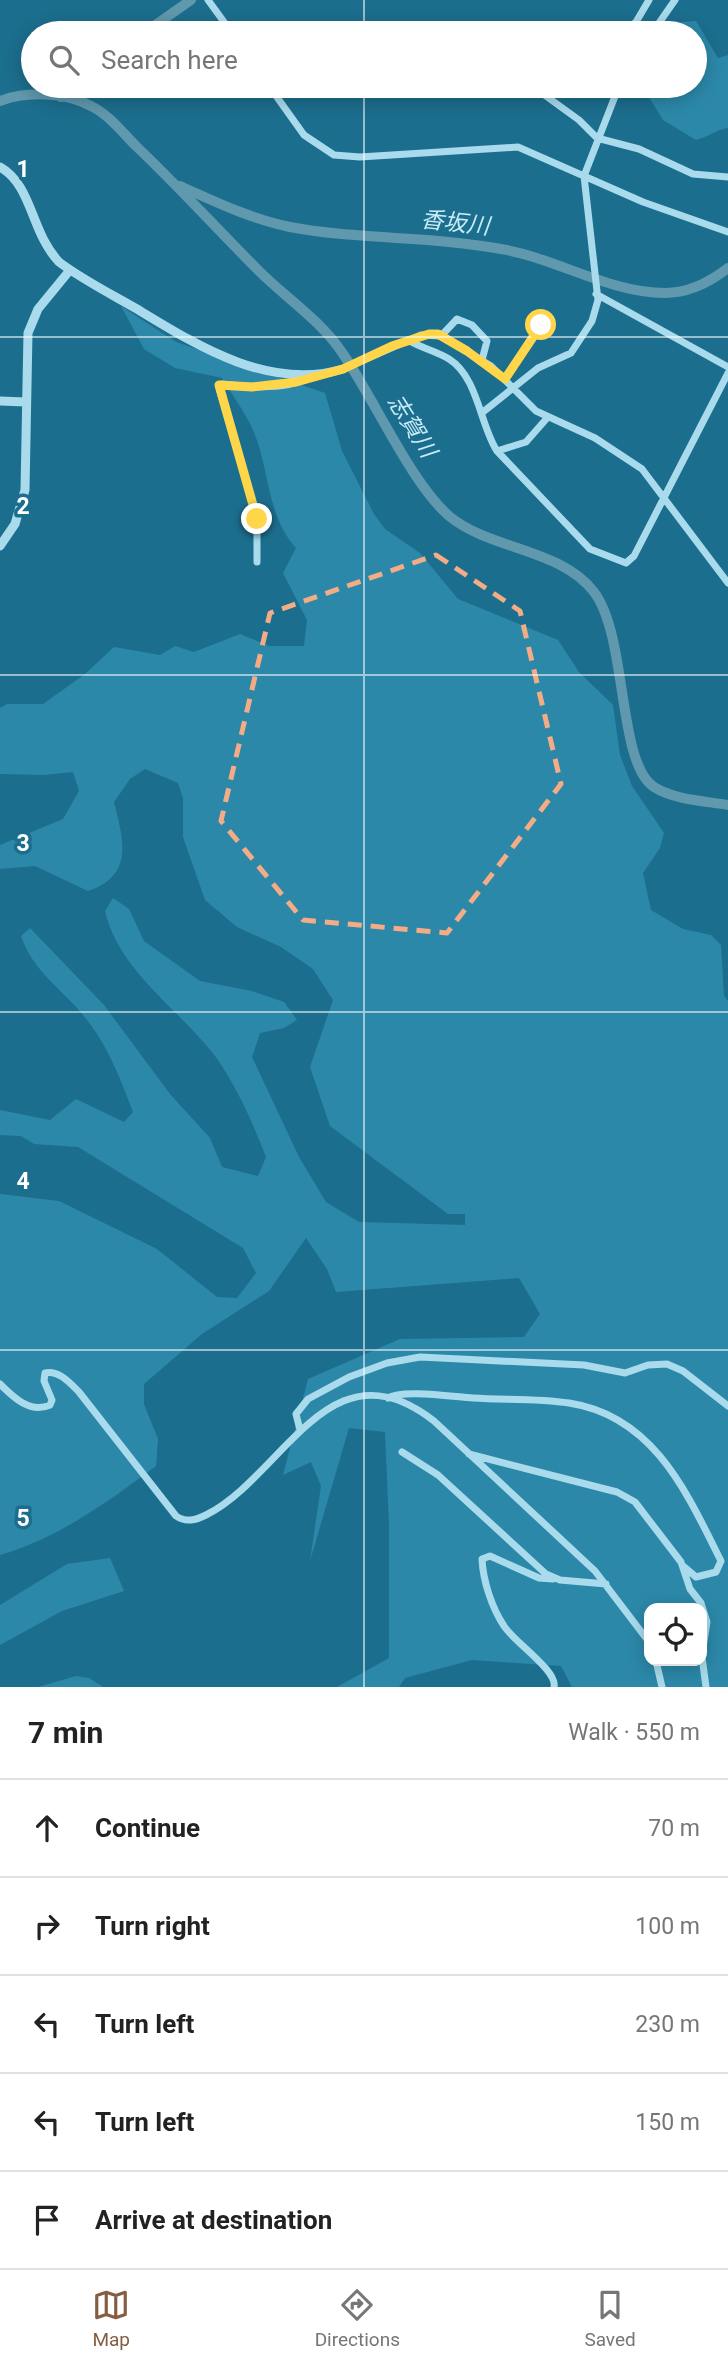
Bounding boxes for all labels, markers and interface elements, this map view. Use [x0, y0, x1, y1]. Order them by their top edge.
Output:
search box [21, 21, 707, 98]
icon: search [45, 41, 83, 79]
text: Search here [101, 45, 238, 75]
text: 1 [16, 156, 30, 183]
water label: 香坂川 [419, 206, 494, 240]
route start [525, 309, 556, 340]
water label: 志賀川 [382, 390, 443, 465]
text: 2 [16, 493, 30, 520]
route end [241, 503, 272, 534]
text: 3 [16, 830, 30, 857]
text: 4 [16, 1168, 30, 1195]
text: 5 [16, 1505, 30, 1532]
map controls [644, 1603, 707, 1666]
button: locate [644, 1603, 707, 1666]
text: 7 min [28, 1715, 103, 1750]
text: Walk · 550 m [568, 1719, 700, 1746]
icon: ahead [28, 1809, 66, 1847]
text: Continue [95, 1813, 200, 1843]
text: 70 m [648, 1815, 700, 1842]
icon: right [28, 1907, 66, 1945]
text: Turn right [95, 1911, 210, 1941]
text: 100 m [635, 1913, 700, 1940]
icon: left [28, 2005, 66, 2043]
text: Turn left [95, 2009, 194, 2039]
text: 230 m [635, 2011, 700, 2038]
icon: left [28, 2103, 66, 2141]
text: Turn left [95, 2107, 194, 2137]
text: 150 m [635, 2109, 700, 2136]
icon: arrive [28, 2201, 66, 2239]
text: Arrive at destination [95, 2205, 332, 2235]
tab: Map [92, 2286, 130, 2351]
tab: Directions [315, 2286, 400, 2351]
tab: Saved [584, 2286, 636, 2351]

